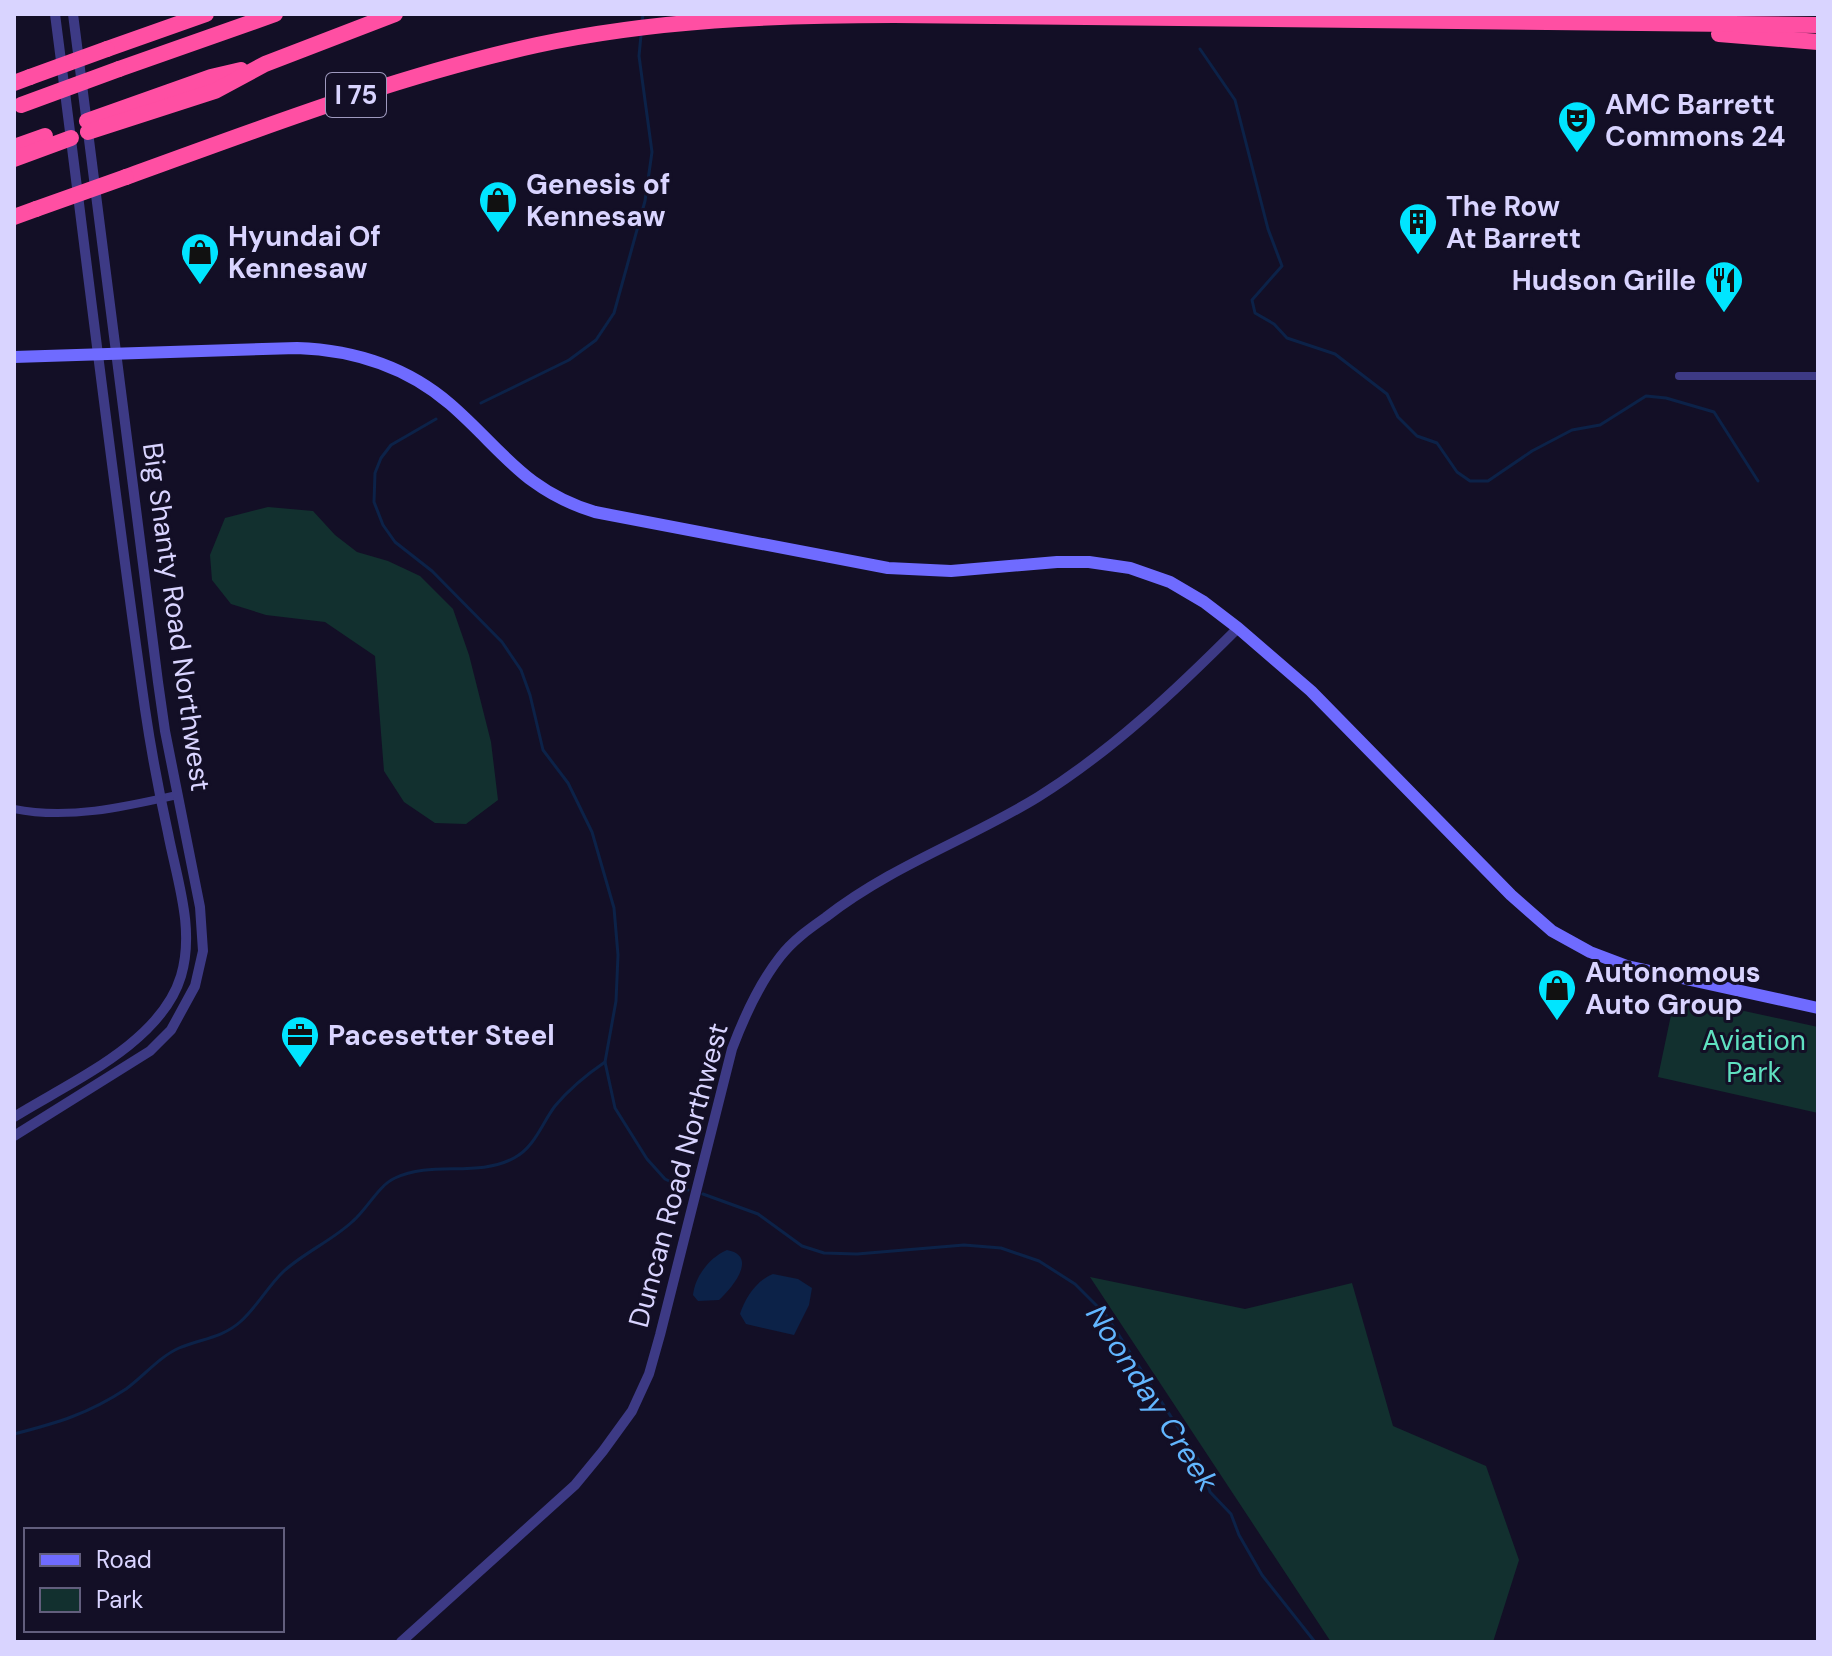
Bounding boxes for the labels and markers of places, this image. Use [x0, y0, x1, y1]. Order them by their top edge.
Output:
place label: AMC Barrett Commons 24 [1605, 86, 1785, 155]
theatre icon: AMC Barrett Commons 24 [1556, 99, 1598, 154]
place label: Genesis of Kennesaw [526, 166, 670, 235]
shop icon: Genesis of Kennesaw [477, 179, 519, 234]
place label: The Row At Barrett [1446, 188, 1581, 257]
building icon: The Row At Barrett [1397, 201, 1439, 256]
place label: Hyundai Of Kennesaw [228, 218, 381, 287]
shop icon: Hyundai Of Kennesaw [179, 231, 221, 286]
restaurant icon: Hudson Grille [1703, 259, 1745, 314]
place label: Hudson Grille [1512, 262, 1696, 299]
place label: Autonomous Auto Group [1585, 954, 1761, 1023]
shop icon: Autonomous Auto Group [1536, 967, 1578, 1022]
office icon: Pacesetter Steel [279, 1014, 321, 1069]
place label: Pacesetter Steel [328, 1017, 555, 1054]

